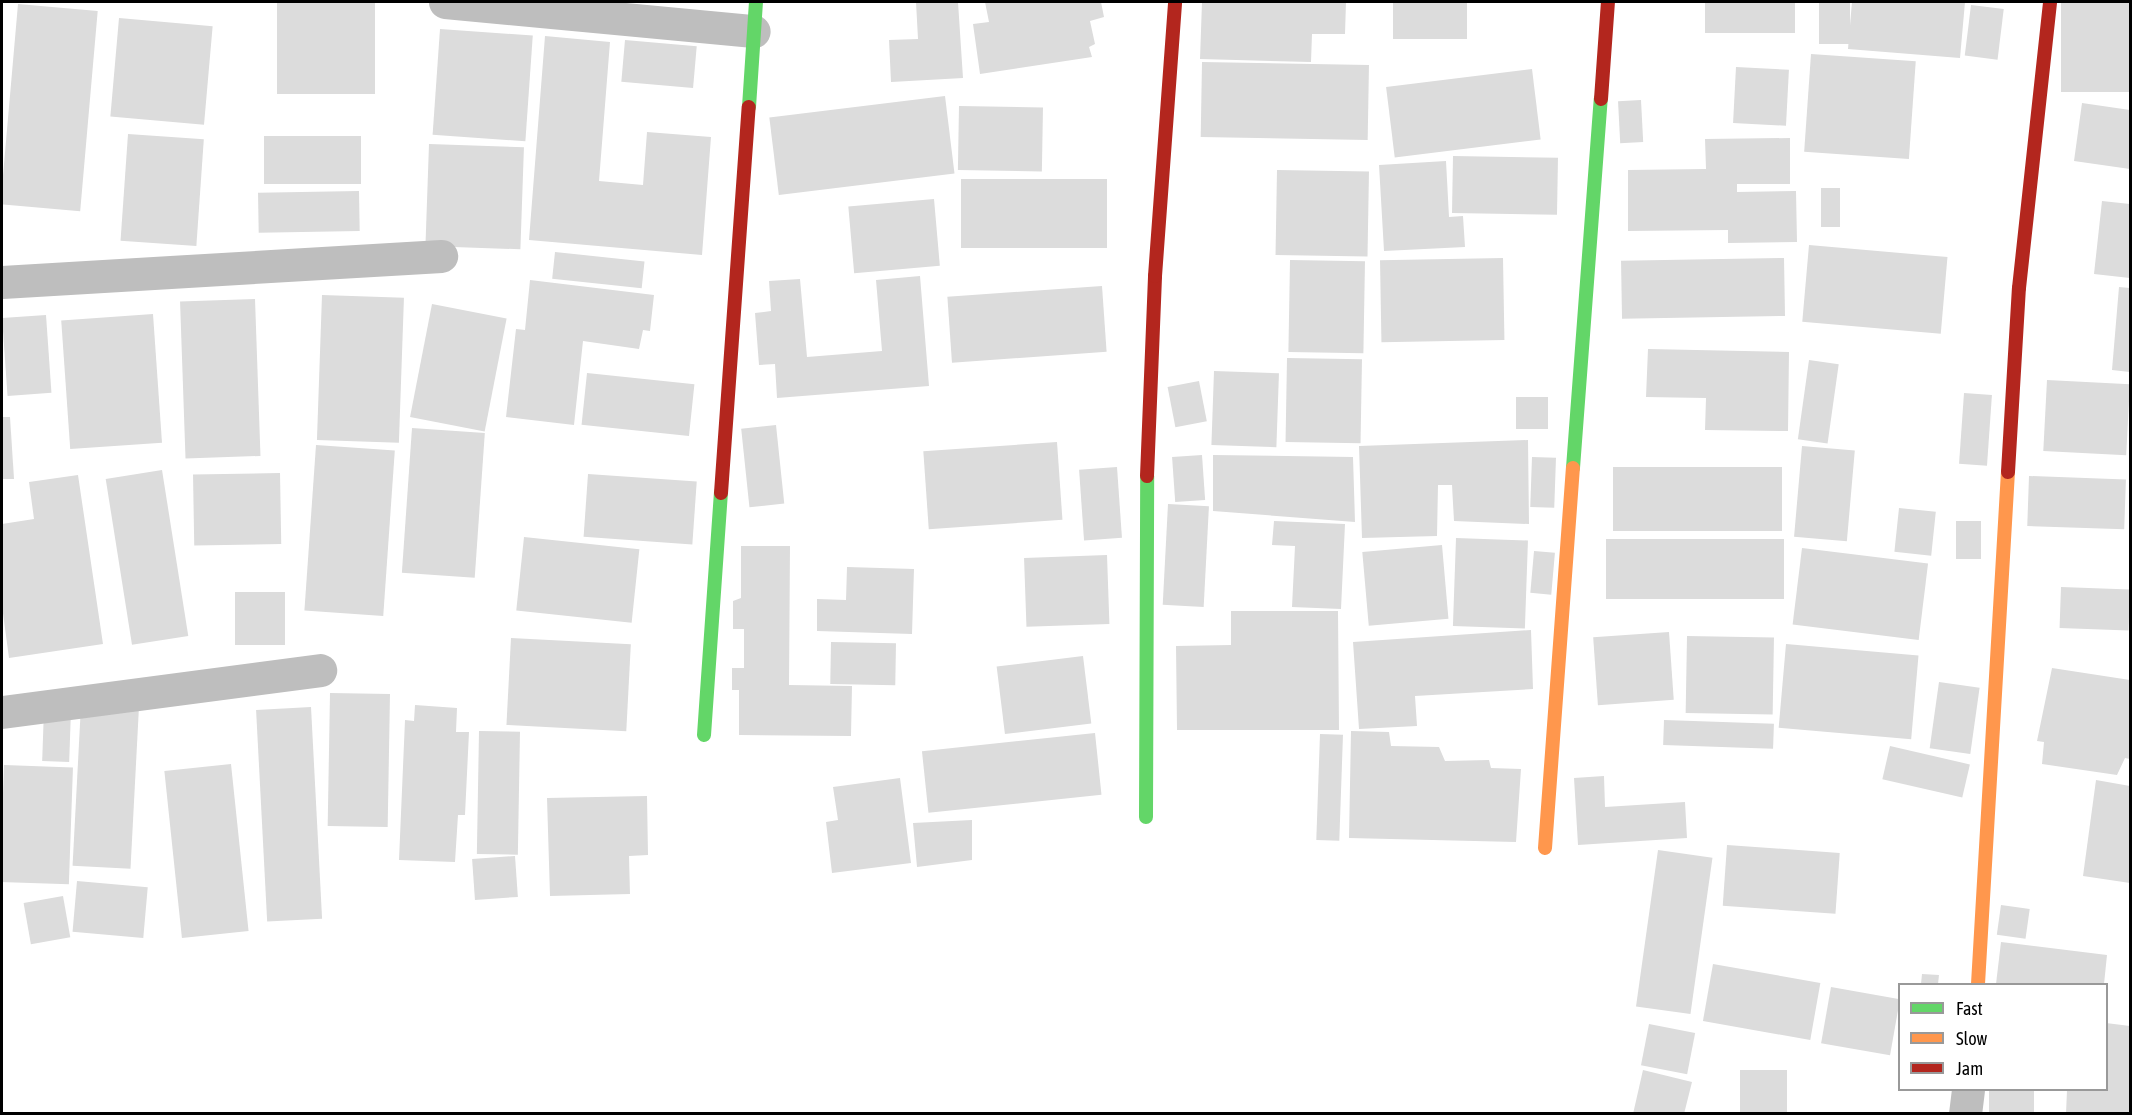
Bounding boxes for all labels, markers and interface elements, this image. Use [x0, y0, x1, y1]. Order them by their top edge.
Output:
legend [1898, 983, 2108, 1091]
text: Fast [1956, 998, 1983, 1019]
text: Slow [1956, 1028, 1987, 1049]
text: Jam [1956, 1058, 1983, 1079]

